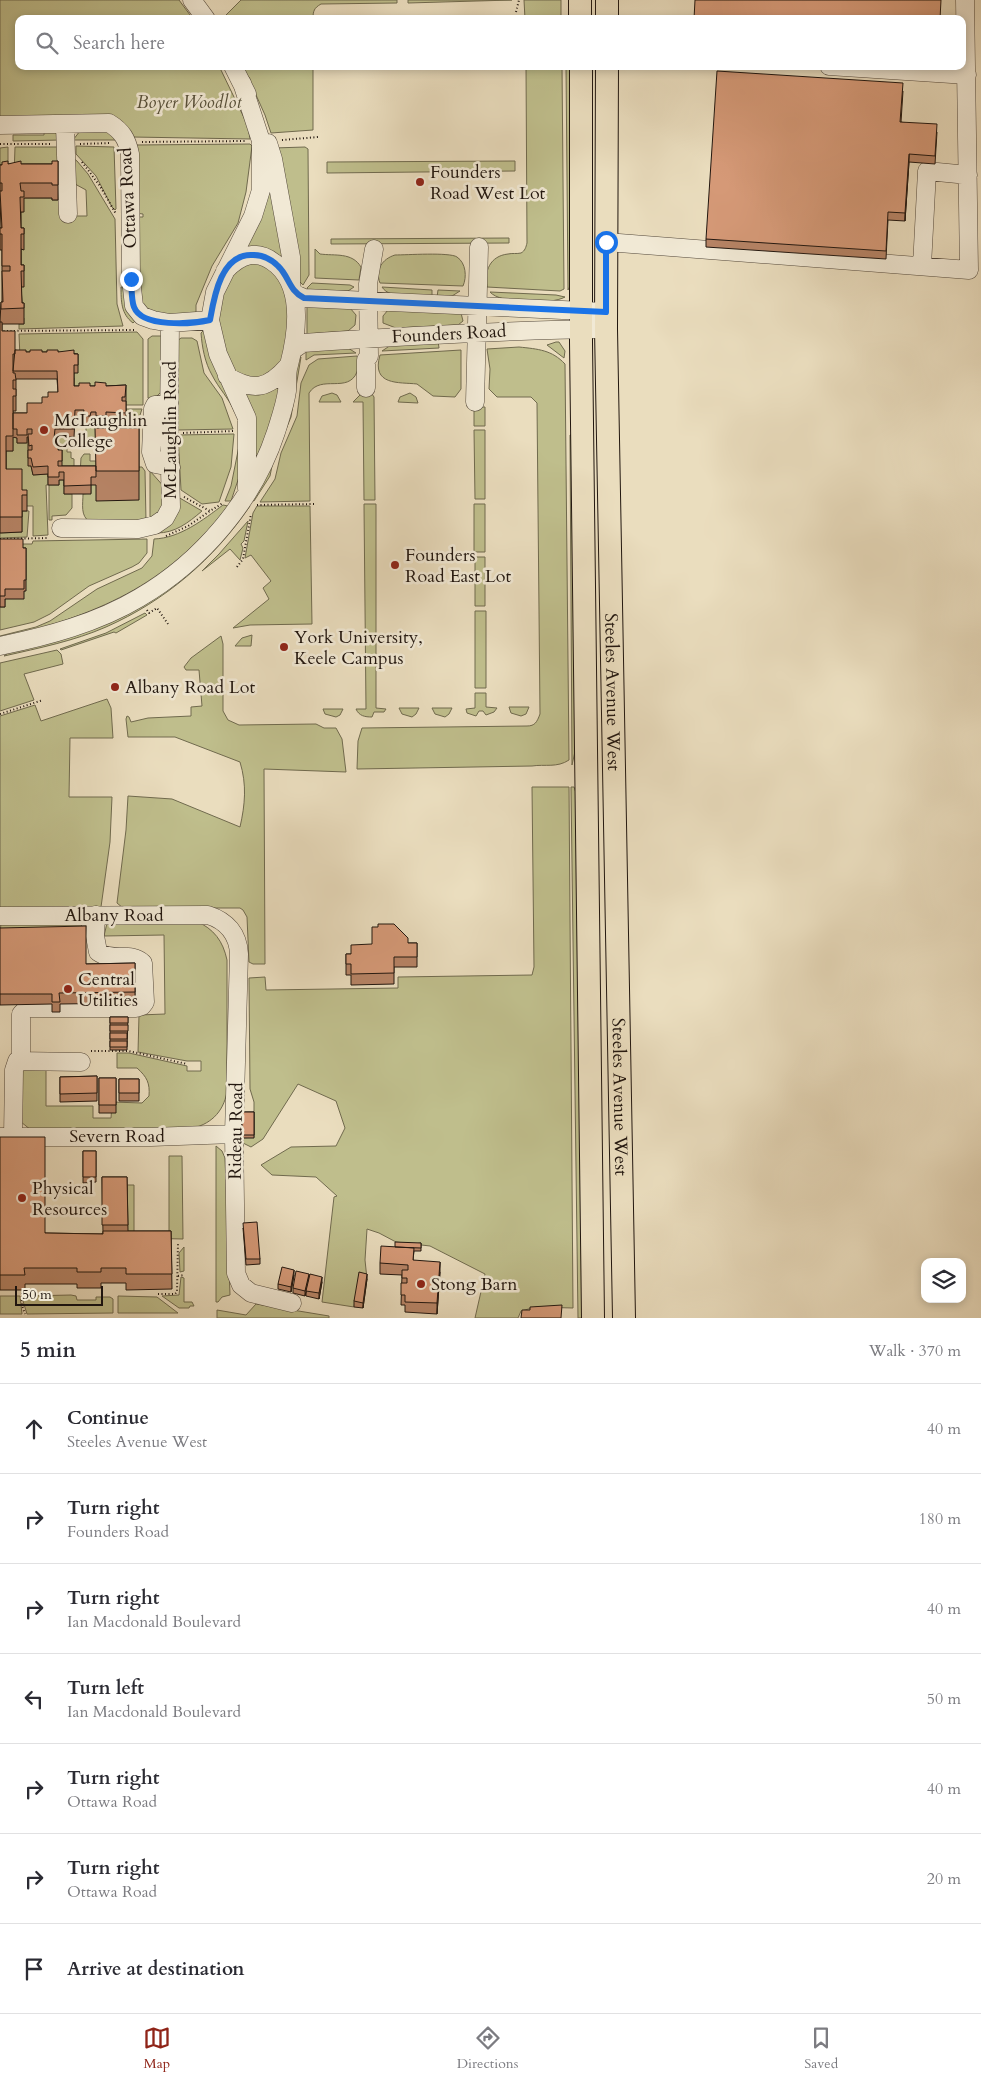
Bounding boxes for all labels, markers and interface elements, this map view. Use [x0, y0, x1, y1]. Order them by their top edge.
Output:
search box [15, 15, 966, 70]
icon: search [33, 29, 61, 57]
text: Search here [73, 30, 165, 56]
park label: Boyer Woodlot [136, 90, 242, 115]
street label: Ottawa Road [113, 146, 143, 249]
place label: Founders Road West Lot [430, 160, 546, 206]
marker: Founders Road West Lot [414, 176, 426, 188]
route start [595, 231, 618, 254]
route end [120, 268, 143, 291]
street label: Founders Road [391, 318, 507, 349]
street label: McLaughlin Road [158, 361, 183, 499]
place label: McLaughlin College [54, 408, 148, 454]
marker: McLaughlin College [38, 424, 50, 436]
place label: Founders Road East Lot [405, 543, 511, 589]
marker: Founders Road East Lot [389, 559, 401, 571]
street label: Steeles Avenue West [599, 613, 627, 771]
place label: York University, Keele Campus [294, 625, 423, 671]
marker: York University, Keele Campus [278, 641, 290, 653]
place label: Albany Road Lot [125, 675, 255, 700]
marker: Albany Road Lot [109, 681, 121, 693]
street label: Albany Road [65, 903, 164, 928]
place label: Central Utilities [78, 967, 138, 1013]
marker: Central Utilities [62, 983, 74, 995]
street label: Steeles Avenue West [606, 1018, 634, 1176]
street label: Rideau Road [223, 1082, 249, 1180]
street label: Severn Road [69, 1124, 165, 1149]
place label: Physical Resources [32, 1176, 107, 1222]
marker: Physical Resources [16, 1192, 28, 1204]
map controls [921, 1258, 966, 1303]
button: layers [921, 1258, 966, 1303]
place label: Stong Barn [431, 1272, 518, 1297]
marker: Stong Barn [415, 1278, 427, 1290]
scale bar [15, 1283, 102, 1306]
text: 50 m [22, 1285, 52, 1304]
text: 5 min [20, 1336, 76, 1365]
text: Walk · 370 m [869, 1340, 961, 1362]
text: Continue [67, 1405, 149, 1431]
icon: ahead [20, 1415, 48, 1443]
text: 40 m [927, 1418, 961, 1440]
text: Steeles Avenue West [67, 1431, 207, 1453]
text: Turn right [67, 1495, 159, 1521]
icon: right [20, 1505, 48, 1533]
text: 180 m [919, 1508, 961, 1530]
text: Founders Road [67, 1521, 169, 1543]
text: Turn right [67, 1585, 159, 1611]
icon: right [20, 1595, 48, 1623]
text: 40 m [927, 1598, 961, 1620]
text: Ian Macdonald Boulevard [67, 1611, 241, 1633]
text: Turn left [67, 1675, 144, 1701]
icon: left [20, 1685, 48, 1713]
text: 50 m [927, 1688, 961, 1710]
text: Ian Macdonald Boulevard [67, 1701, 241, 1723]
text: Turn right [67, 1765, 159, 1791]
icon: right [20, 1775, 48, 1803]
text: 40 m [927, 1778, 961, 1800]
text: Ottawa Road [67, 1791, 157, 1813]
text: Turn right [67, 1855, 159, 1881]
icon: right [20, 1865, 48, 1893]
text: 20 m [927, 1868, 961, 1890]
text: Ottawa Road [67, 1881, 157, 1903]
icon: arrive [20, 1955, 48, 1983]
text: Arrive at destination [67, 1956, 244, 1982]
tab: Map [143, 2024, 171, 2073]
tab: Directions [457, 2024, 518, 2073]
tab: Saved [804, 2024, 838, 2073]

